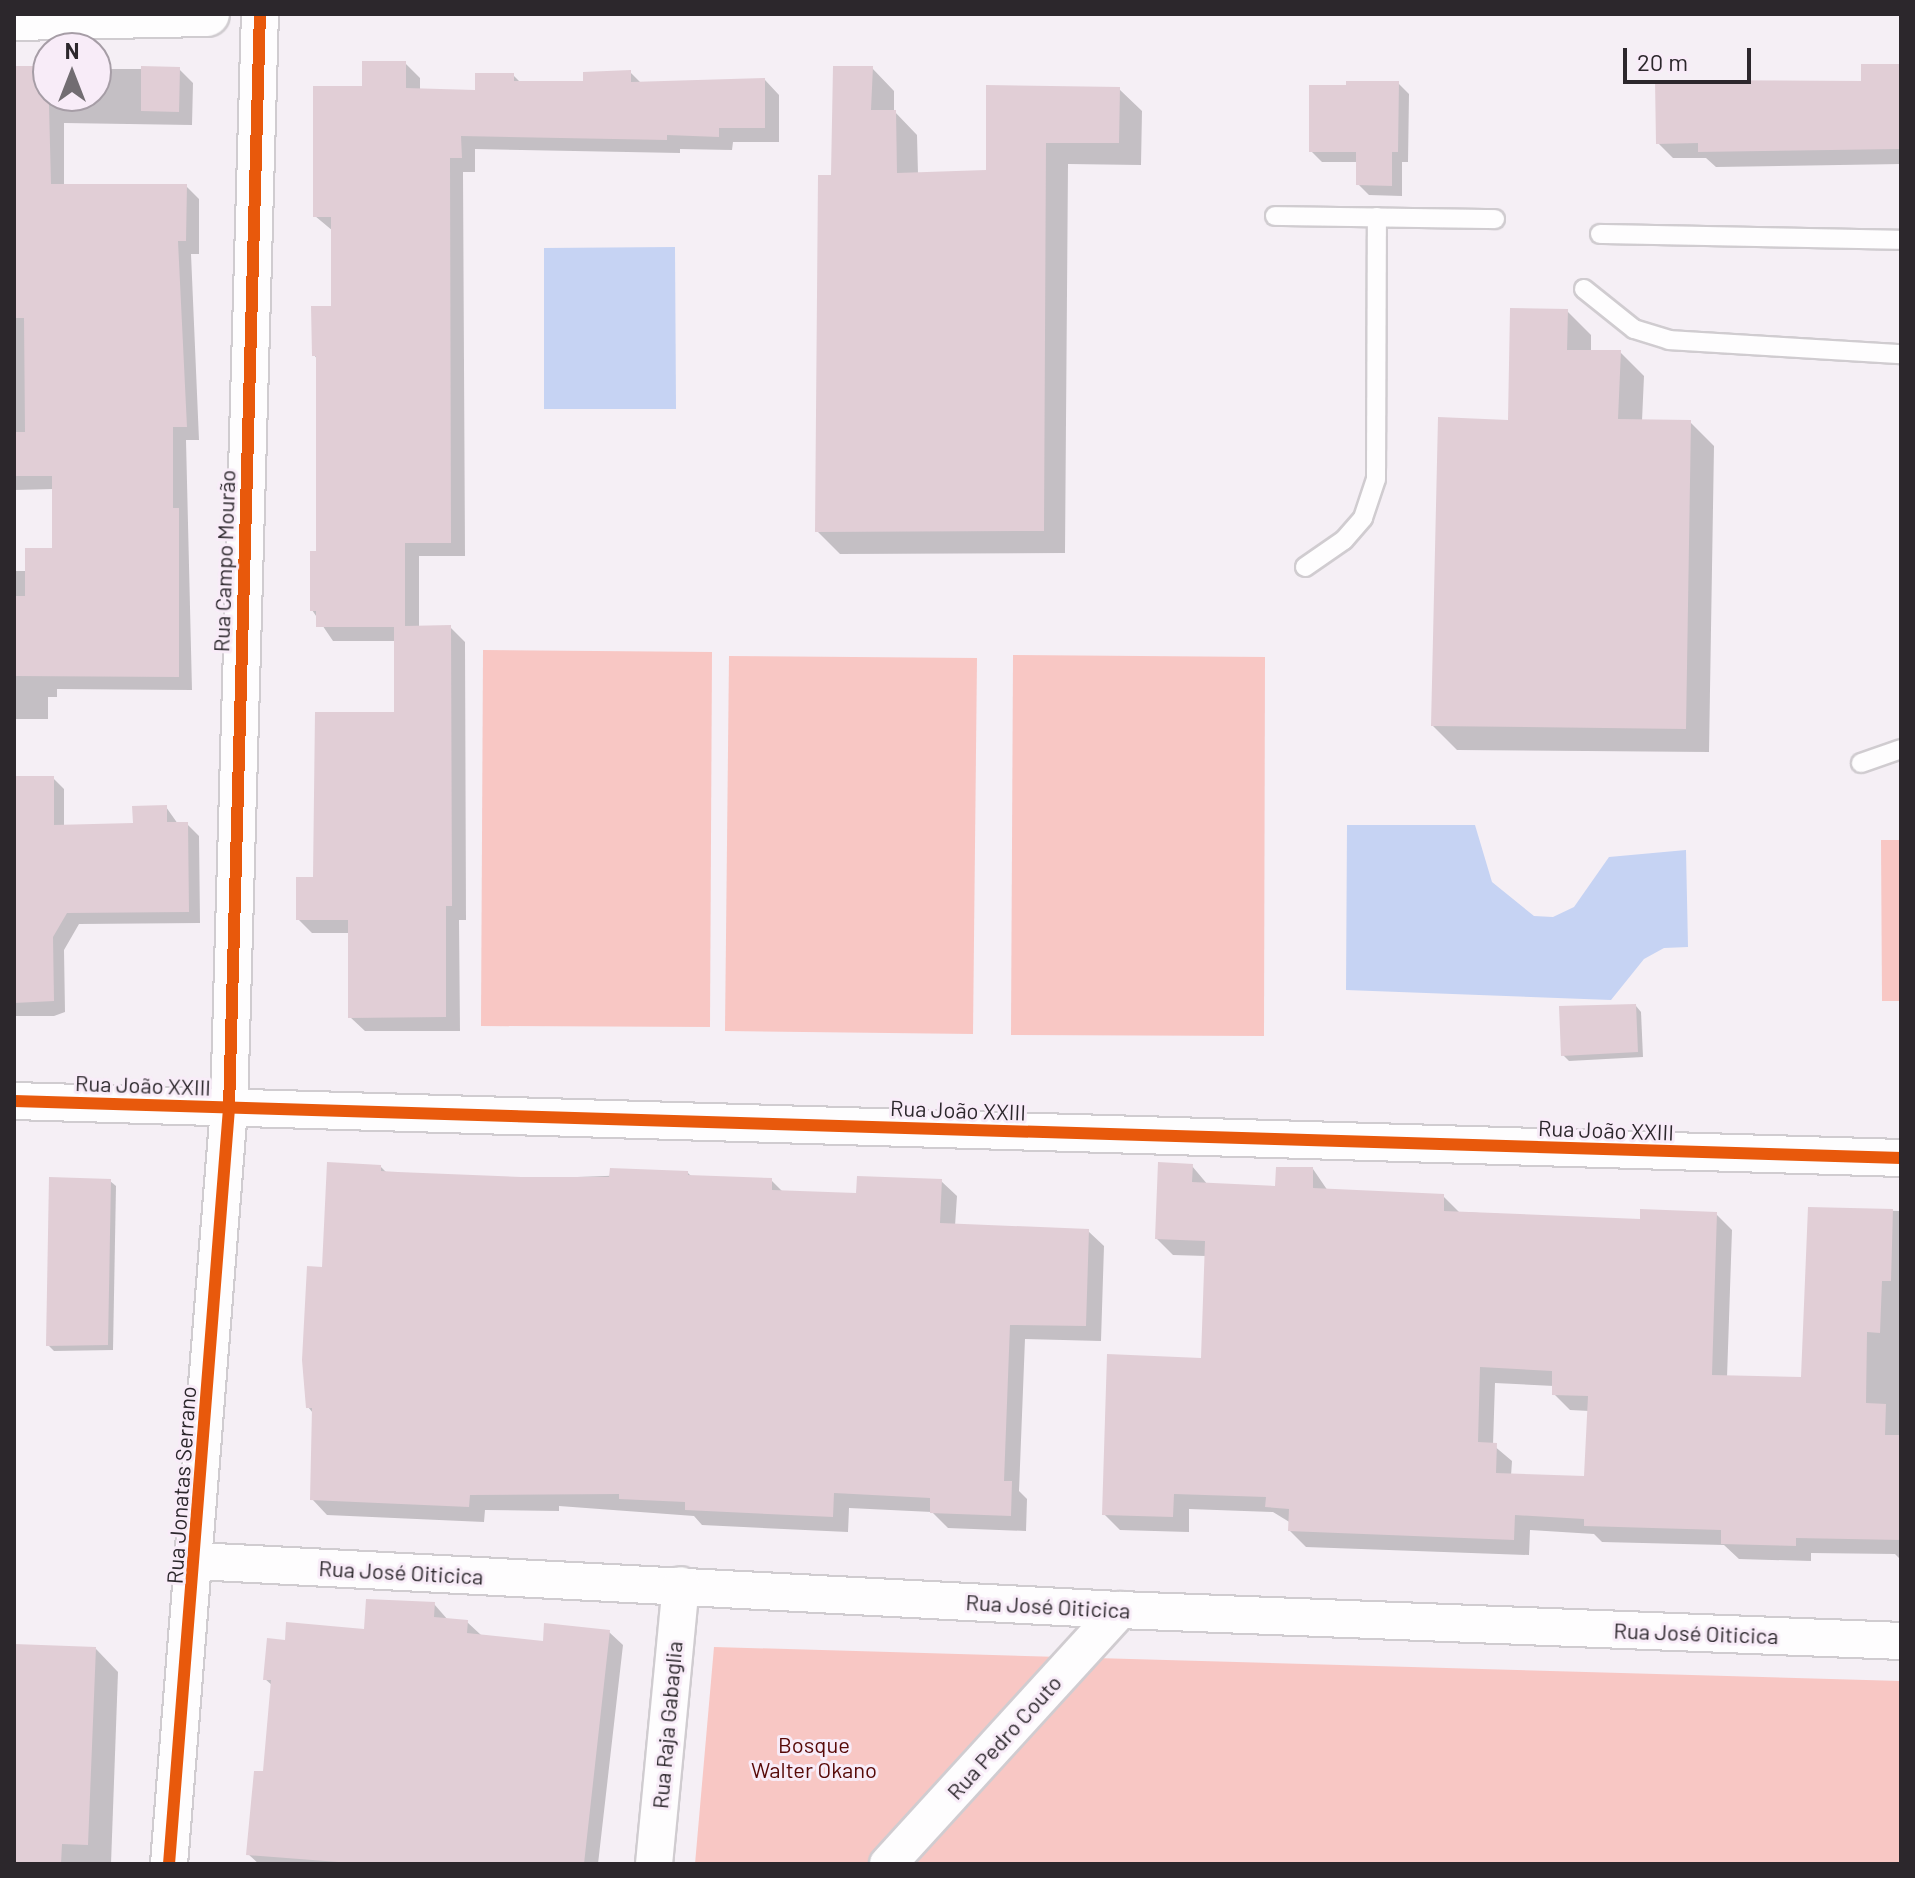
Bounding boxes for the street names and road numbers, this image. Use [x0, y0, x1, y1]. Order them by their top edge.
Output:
street label: Rua Campo Mourão [208, 469, 240, 653]
street label: Rua João XXIII [75, 1069, 211, 1101]
street label: Rua João XXIII [890, 1094, 1026, 1126]
street label: Rua João XXIII [1538, 1114, 1674, 1146]
street label: Rua Jonatas Serrano [161, 1385, 201, 1585]
street label: Rua José Oiticica [318, 1555, 484, 1589]
street label: Rua José Oiticica [965, 1589, 1131, 1623]
street label: Rua José Oiticica [1613, 1617, 1779, 1649]
street label: Rua Raja Gabaglia [647, 1640, 687, 1810]
street label: Rua Pedro Couto [941, 1669, 1067, 1805]

